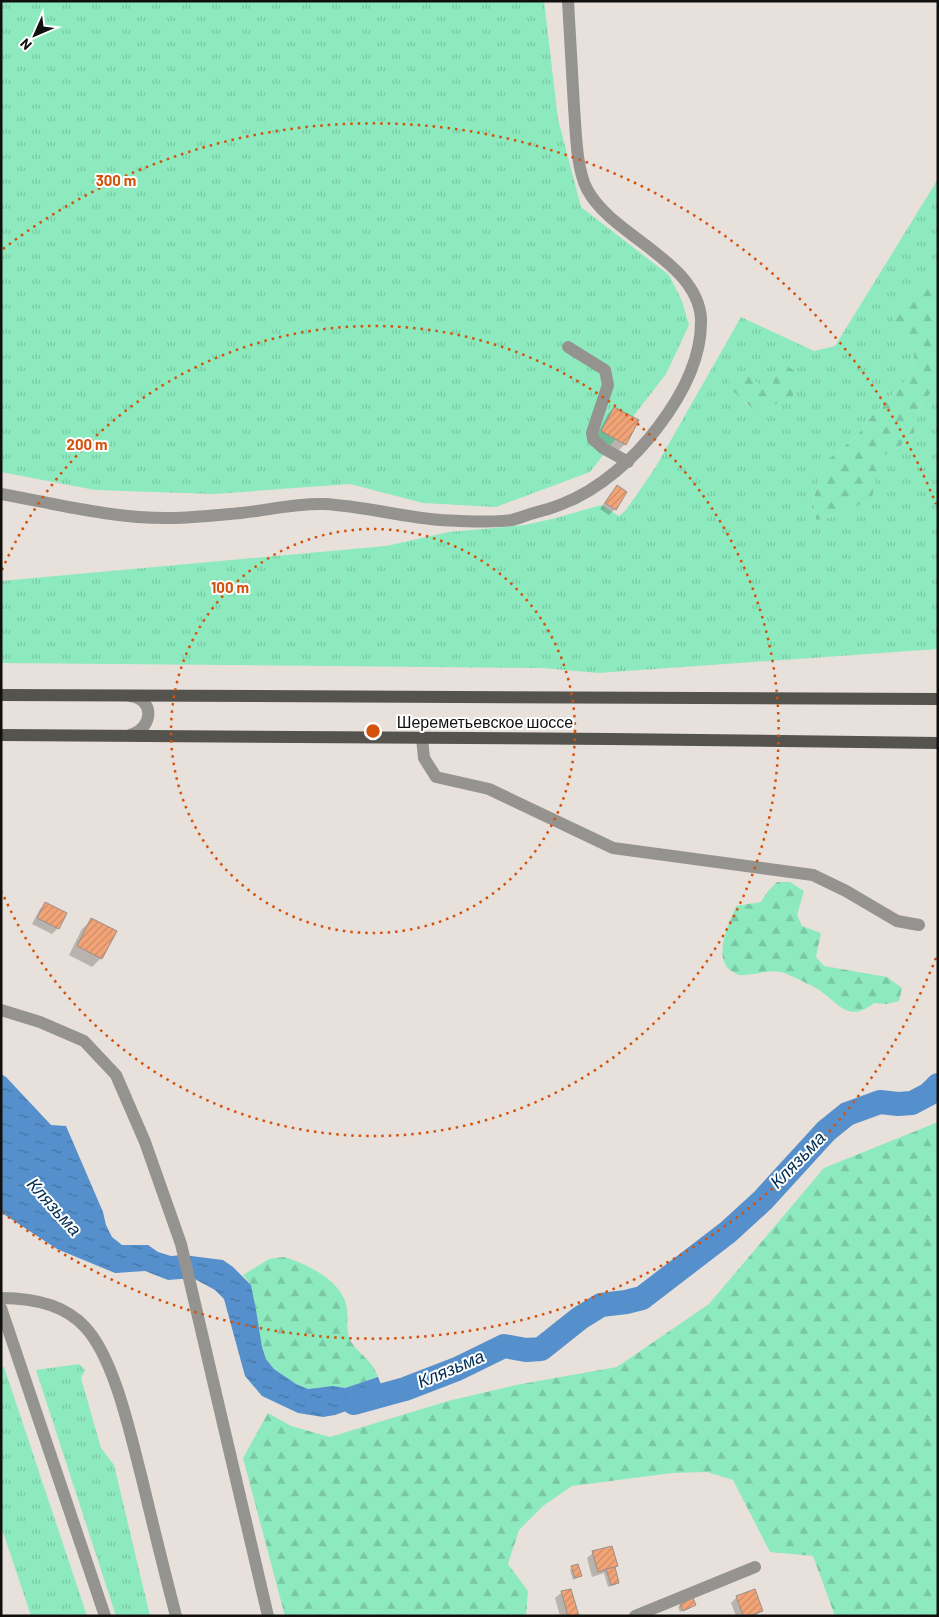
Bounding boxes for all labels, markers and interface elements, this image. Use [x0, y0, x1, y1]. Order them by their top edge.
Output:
north arrow [10, 10, 60, 60]
text: N [16, 35, 35, 54]
text: 300 m [96, 171, 136, 189]
text: 200 m [66, 435, 108, 453]
text: 100 m [211, 578, 249, 596]
street label: Шереметьевское шоссе [397, 712, 573, 731]
centre of rings [364, 722, 382, 740]
water label: Клязьма [765, 1126, 830, 1192]
water label: Клязьма [23, 1173, 87, 1240]
water label: Клязьма [414, 1344, 487, 1392]

